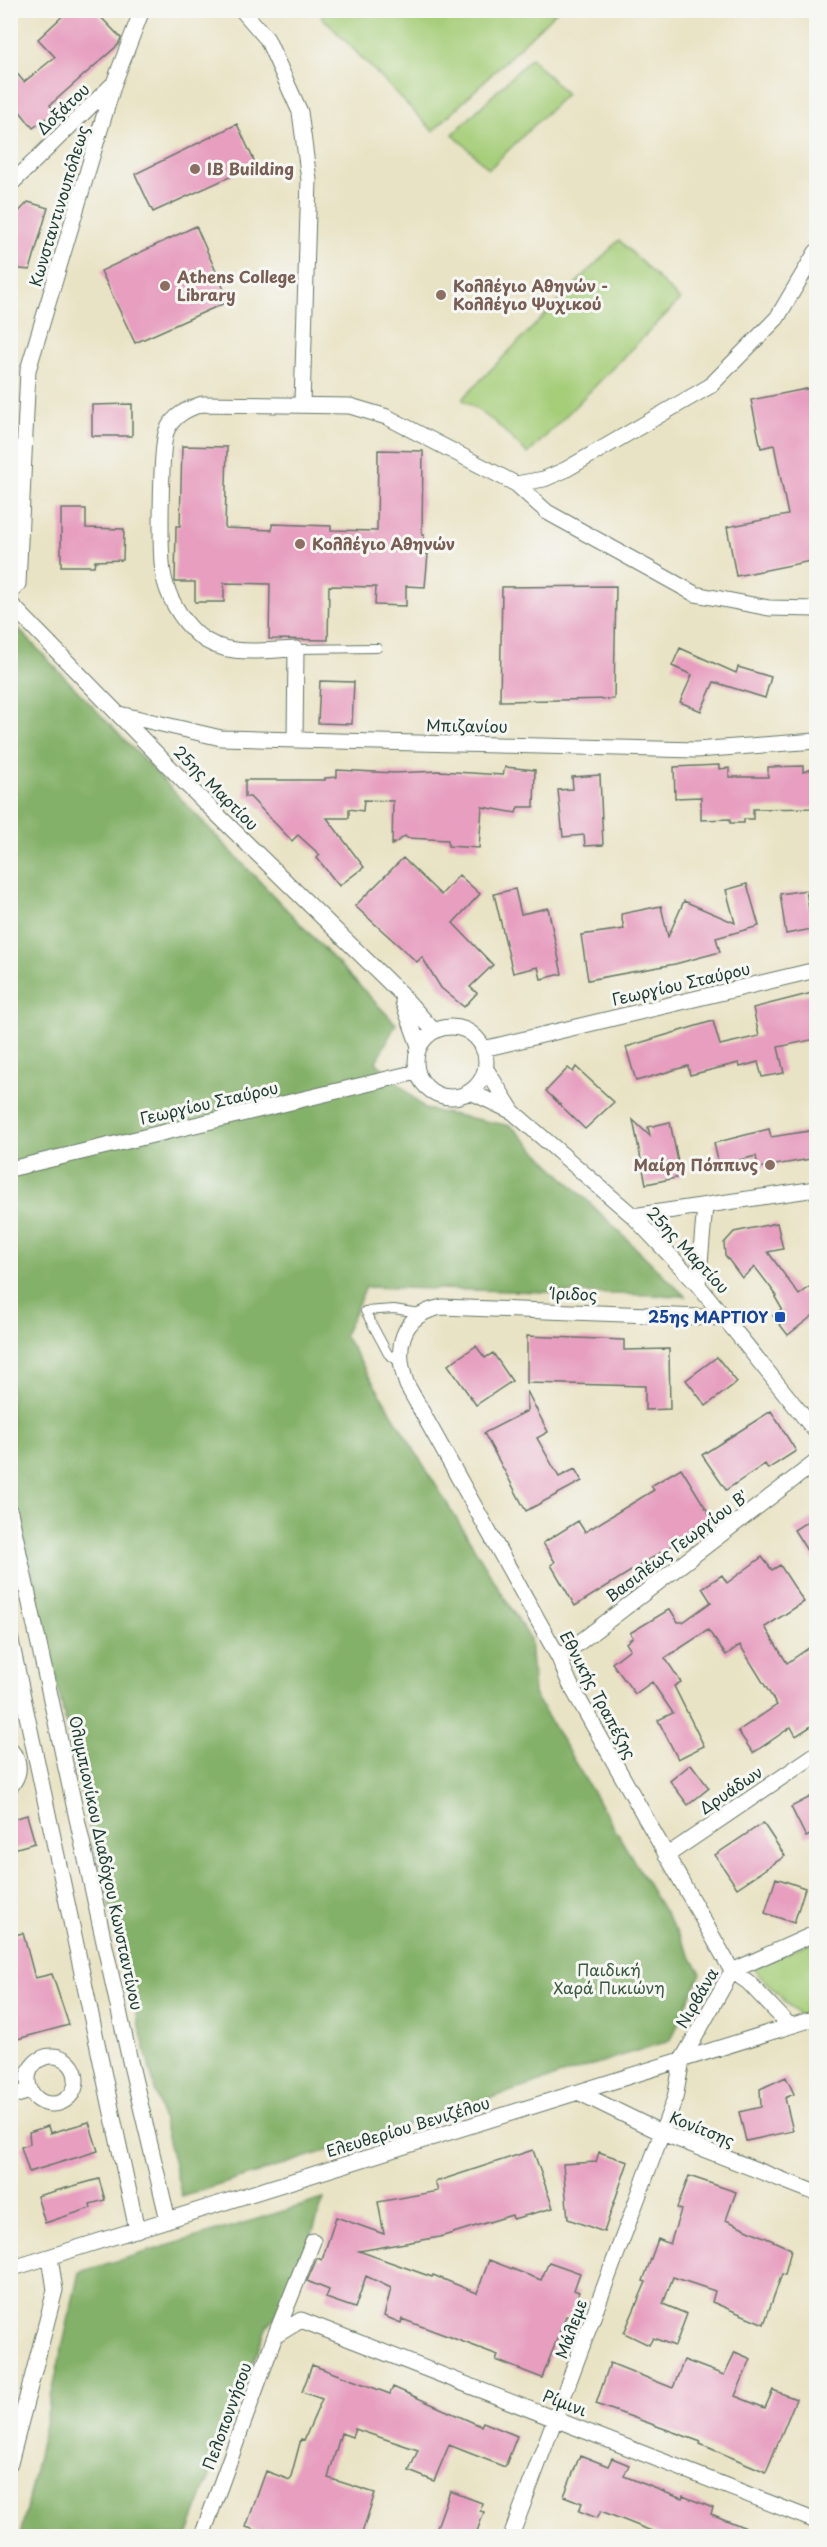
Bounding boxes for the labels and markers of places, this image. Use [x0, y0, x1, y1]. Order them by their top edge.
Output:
place label: IB Building [207, 156, 294, 180]
marker: IB Building [188, 162, 202, 176]
place label: Athens College Library [176, 264, 296, 306]
place label: Κολλέγιο Αθηνών - Κολλέγιο Ψυχικού [453, 273, 608, 315]
marker: Athens College Library [158, 279, 172, 293]
marker: Κολλέγιο Αθηνών - Κολλέγιο Ψυχικού [434, 288, 448, 302]
place label: Κολλέγιο Αθηνών [312, 531, 455, 555]
marker: Κολλέγιο Αθηνών [293, 537, 307, 551]
place label: Μαίρη Πόππινς [633, 1152, 758, 1176]
marker: Μαίρη Πόππινς [763, 1158, 777, 1172]
place label: 25ης ΜΑΡΤΙΟΥ [648, 1304, 768, 1328]
marker: 25ης ΜΑΡΤΙΟΥ [773, 1310, 787, 1324]

